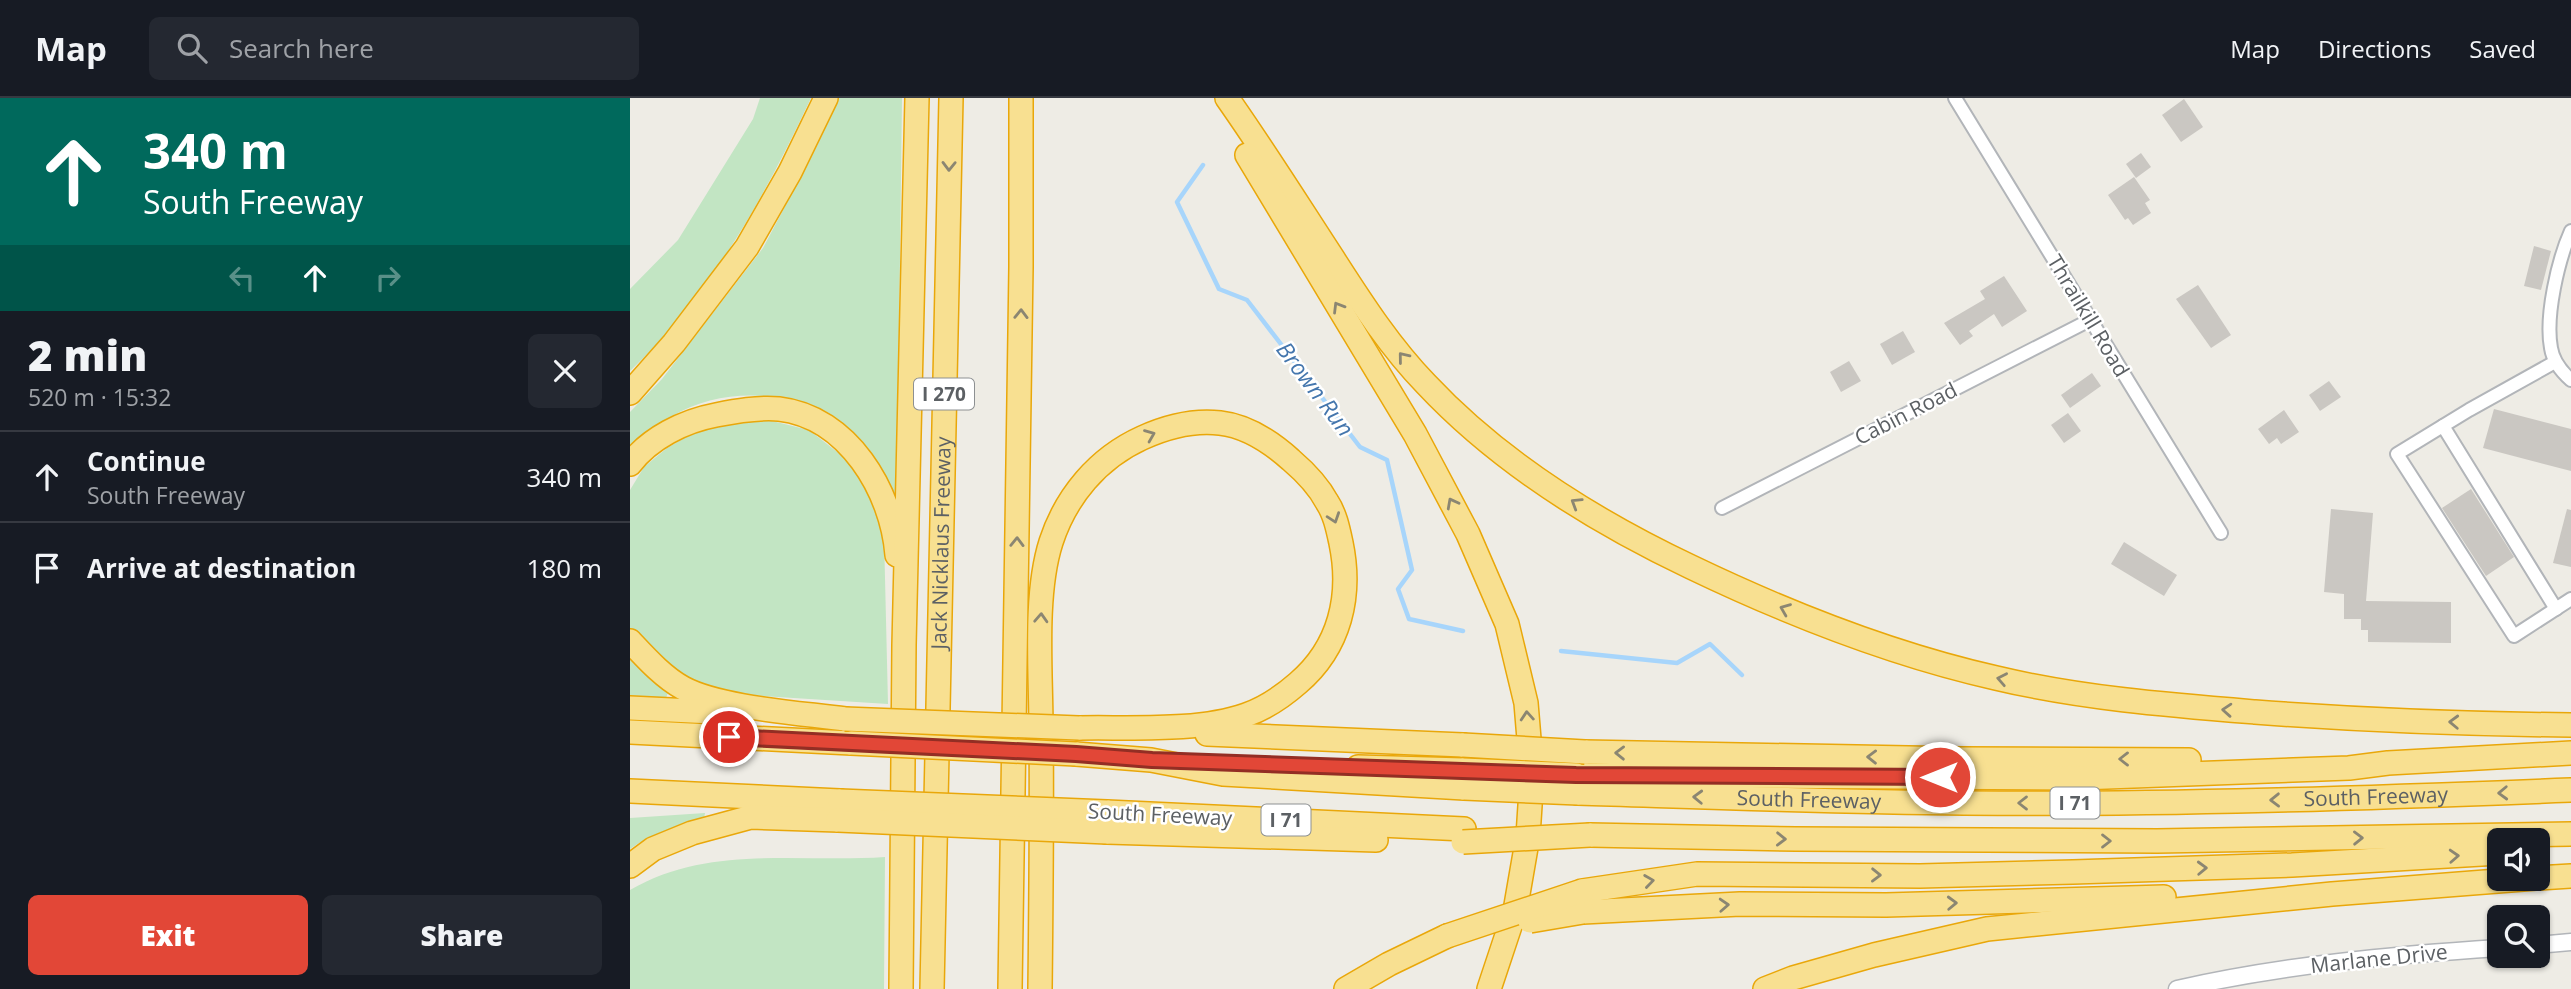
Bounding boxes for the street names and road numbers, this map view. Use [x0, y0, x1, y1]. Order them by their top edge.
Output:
street label: Thrailkill Road [2041, 249, 2136, 382]
street label: Cabin Road [1850, 375, 1962, 451]
road number: I 270 [914, 378, 974, 410]
street label: Jack Nicklaus Freeway [924, 436, 957, 652]
street label: South Freeway [2303, 780, 2449, 812]
street label: South Freeway [1736, 783, 1882, 815]
road number: I 71 [2050, 788, 2100, 818]
street label: South Freeway [1087, 796, 1233, 832]
road number: I 71 [1262, 804, 1310, 835]
street label: Marlane Drive [2309, 937, 2449, 979]

